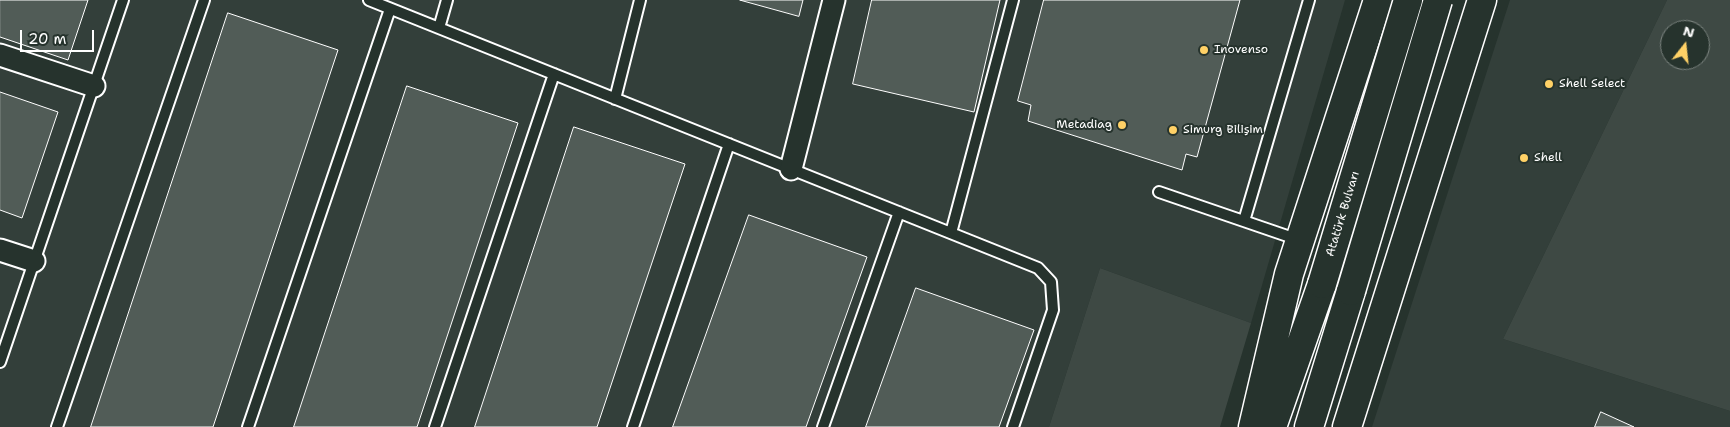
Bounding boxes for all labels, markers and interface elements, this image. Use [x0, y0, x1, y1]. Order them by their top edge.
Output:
scale bar [22, 20, 96, 52]
north arrow [1660, 20, 1710, 70]
text: N [1681, 21, 1697, 42]
text: 20 m [28, 29, 67, 49]
place label: Inovenso [1214, 43, 1268, 57]
marker: Inovenso [1198, 44, 1210, 56]
place label: Shell Select [1559, 77, 1625, 91]
marker: Shell Select [1543, 78, 1555, 90]
place label: Metadiag [1056, 118, 1112, 132]
marker: Metadiag [1116, 119, 1128, 131]
place label: Simurg Bilişim [1183, 123, 1263, 137]
marker: Simurg Bilişim [1167, 124, 1179, 136]
place label: Shell [1534, 151, 1562, 165]
marker: Shell [1518, 152, 1530, 164]
street label: Atatürk Bulvarı [1323, 170, 1363, 258]

